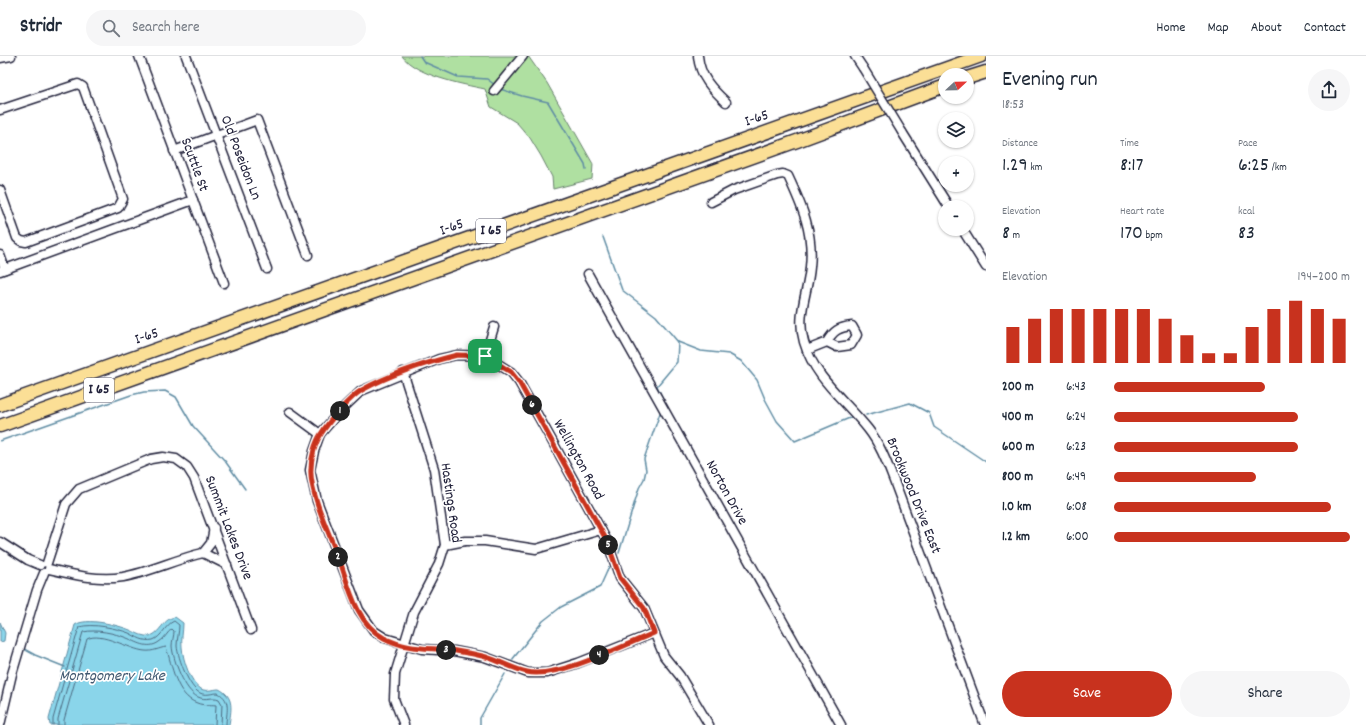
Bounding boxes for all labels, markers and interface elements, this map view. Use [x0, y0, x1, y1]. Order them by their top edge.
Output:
search box [86, 10, 366, 46]
text: Stridr [20, 14, 62, 41]
icon: search [100, 17, 122, 39]
text: Search here [132, 17, 200, 39]
text: Home [1156, 18, 1185, 38]
text: Map [1207, 18, 1229, 38]
text: About [1251, 18, 1282, 38]
text: Contact [1304, 18, 1346, 38]
text: Evening run [1002, 65, 1098, 96]
north arrow [938, 68, 974, 104]
map controls [938, 68, 974, 236]
button: share [1308, 69, 1350, 111]
text: 18:53 [1002, 96, 1024, 115]
street label: I-65 [742, 105, 772, 133]
button: layers [938, 112, 974, 148]
street label: Old Poseidon Ln [214, 113, 266, 204]
street label: Scuttle St [174, 135, 214, 195]
text: Distance [1002, 136, 1038, 152]
text: Time [1120, 136, 1139, 152]
text: Pace [1238, 136, 1257, 152]
text: 1.29 [1002, 152, 1028, 180]
text: 8:17 [1120, 152, 1143, 180]
text: 6:25 [1238, 152, 1269, 180]
button: + [938, 156, 974, 192]
text: km [1028, 160, 1042, 176]
text: /km [1269, 160, 1287, 176]
button: − [938, 200, 974, 236]
text: Elevation [1002, 204, 1040, 220]
text: Heart rate [1120, 204, 1164, 220]
text: kcal [1238, 204, 1255, 220]
street label: I-65 [437, 214, 467, 242]
road number: I 65 [476, 219, 506, 243]
text: 8 [1002, 220, 1010, 248]
text: 170 [1120, 220, 1143, 248]
text: 83 [1238, 220, 1255, 248]
text: m [1010, 228, 1020, 244]
text: bpm [1143, 228, 1163, 244]
text: Elevation [1002, 268, 1047, 287]
text: 194–200 m [1298, 268, 1350, 287]
street label: I-65 [132, 323, 162, 351]
pin [468, 339, 502, 373]
icon: arrive [474, 345, 496, 367]
road number: I 65 [84, 378, 114, 402]
text: 200 m [1002, 378, 1034, 397]
text: 6:43 [1066, 378, 1086, 397]
pin: 6 [522, 395, 542, 415]
text: 6 [529, 397, 535, 413]
pin: 1 [330, 401, 350, 421]
text: 1 [339, 403, 341, 419]
text: 400 m [1002, 408, 1033, 427]
text: 6:24 [1066, 408, 1086, 427]
street label: Wellington Road [547, 416, 609, 504]
street label: Brookwood Drive East [880, 435, 947, 558]
text: 600 m [1002, 438, 1034, 457]
text: 6:23 [1066, 438, 1086, 457]
street label: Norton Drive [699, 457, 753, 530]
street label: Hastings Road [433, 462, 467, 544]
text: 800 m [1002, 468, 1033, 487]
text: 6:49 [1066, 468, 1086, 487]
street label: Summit Lakes Drive [198, 473, 258, 584]
text: 1.0 km [1002, 498, 1031, 517]
text: 6:08 [1066, 498, 1087, 517]
text: 1.2 km [1002, 528, 1030, 547]
text: 6:00 [1066, 528, 1089, 547]
pin: 5 [598, 535, 618, 555]
text: 5 [605, 537, 611, 553]
pin: 2 [328, 547, 348, 567]
text: 2 [336, 549, 340, 565]
pin: 3 [436, 640, 456, 660]
text: 3 [444, 642, 448, 658]
pin: 4 [589, 645, 609, 665]
text: 4 [597, 647, 601, 663]
water label: Montgomery Lake [59, 665, 166, 688]
button: Save [1002, 671, 1172, 717]
button: Share [1180, 671, 1350, 717]

